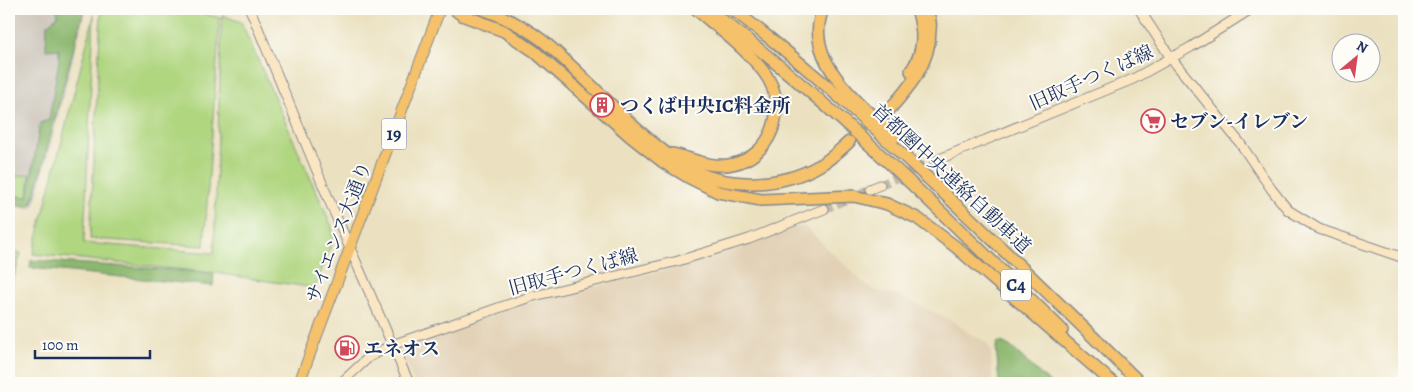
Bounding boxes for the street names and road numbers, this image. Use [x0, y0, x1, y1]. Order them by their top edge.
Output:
street label: 旧取手つくば線 [1025, 39, 1157, 117]
street label: 首都圏中央連絡自動車道 [866, 98, 1037, 260]
road number: 19 [382, 118, 406, 150]
street label: サイエンス大通り [300, 158, 378, 307]
street label: 旧取手つくば線 [506, 242, 641, 302]
road number: C4 [1001, 270, 1031, 300]

